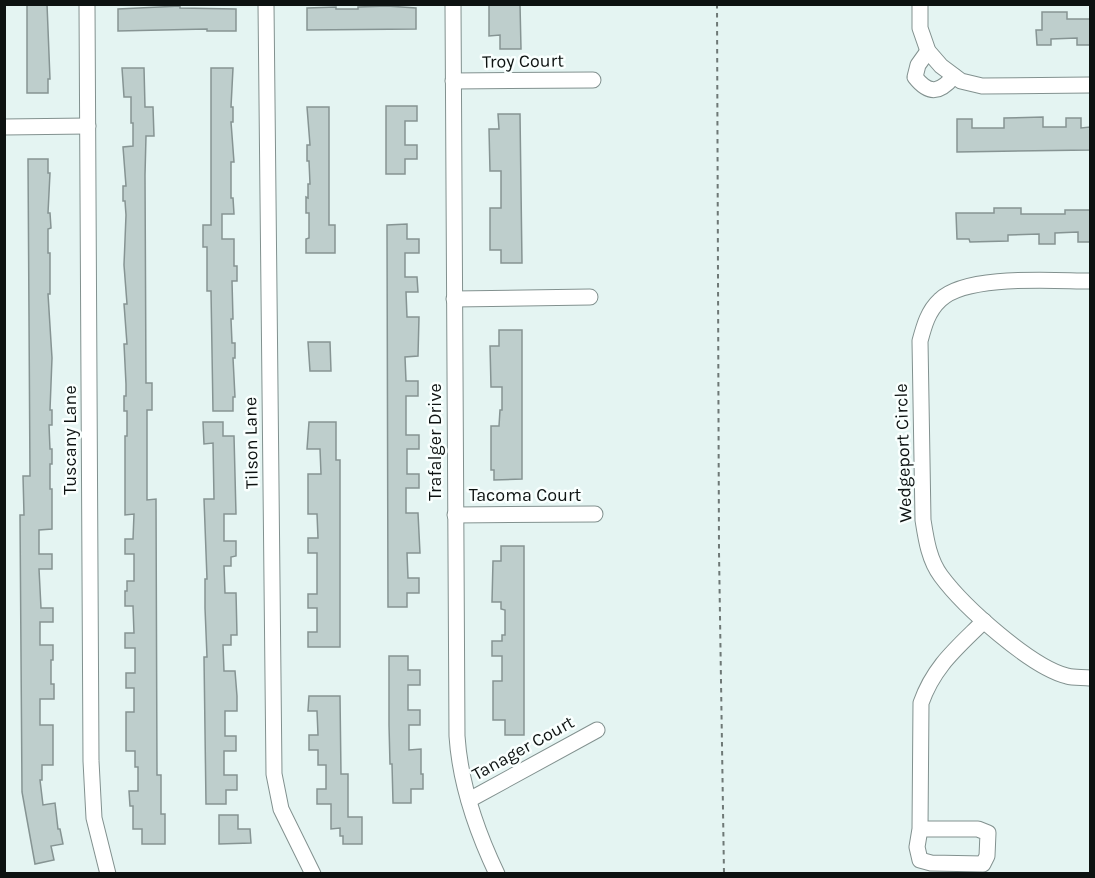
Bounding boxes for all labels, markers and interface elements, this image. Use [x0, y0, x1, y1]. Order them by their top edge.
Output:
street label: Troy Court [482, 49, 564, 73]
street label: Trafalger Drive [424, 383, 446, 501]
street label: Wedgeport Circle [890, 383, 916, 523]
street label: Tuscany Lane [59, 385, 81, 495]
street label: Tilson Lane [239, 397, 263, 489]
street label: Tacoma Court [469, 484, 582, 506]
street label: Tanager Court [468, 711, 578, 785]

